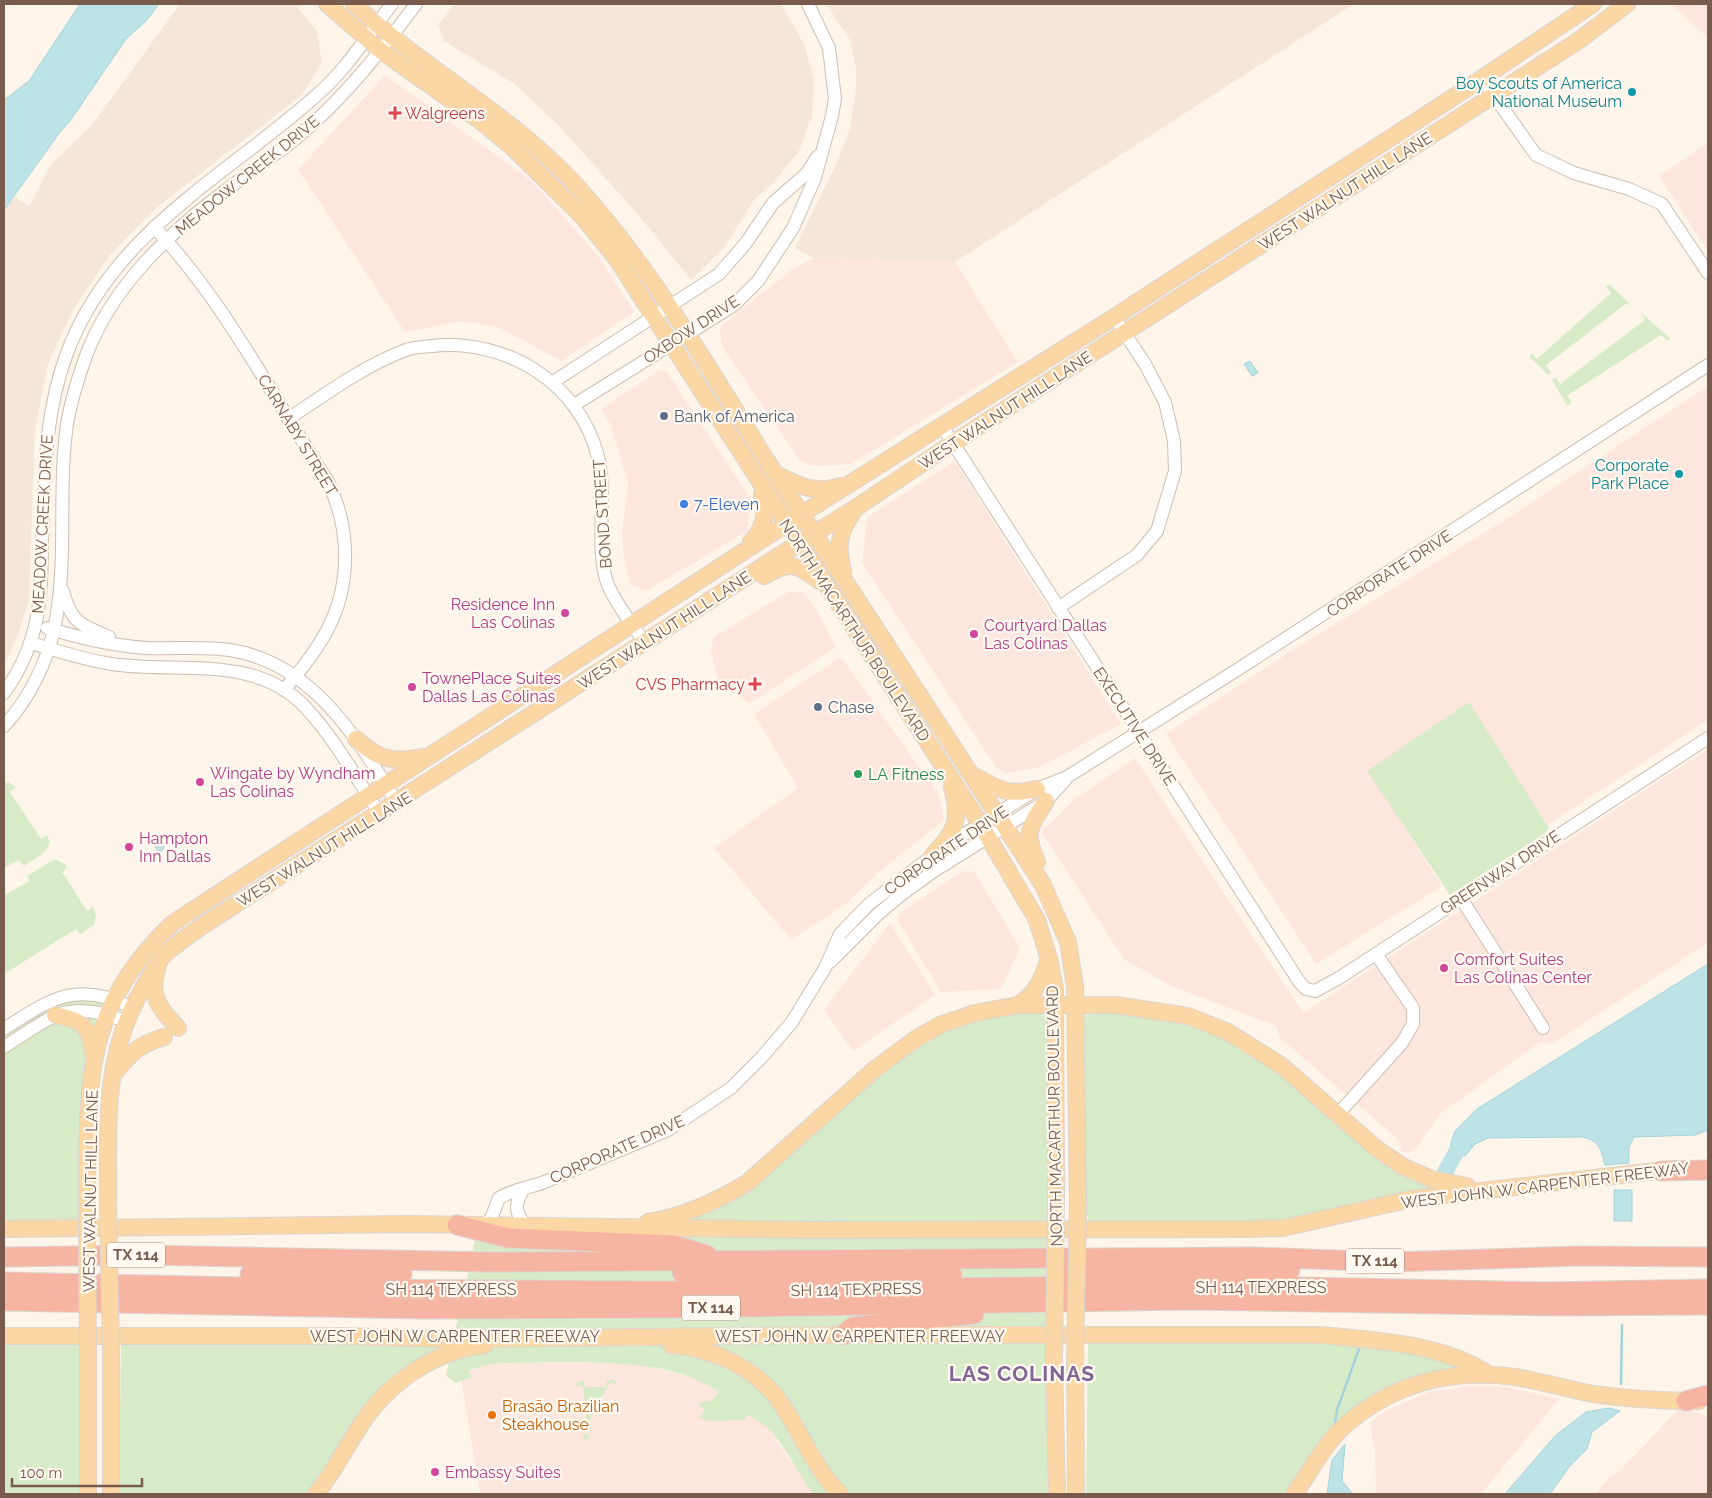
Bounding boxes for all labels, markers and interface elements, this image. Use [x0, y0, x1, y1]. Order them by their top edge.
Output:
place label: Boy Scouts of America National Museum [1456, 74, 1622, 111]
marker: Boy Scouts of America National Museum [1626, 86, 1638, 98]
place label: Walgreens [405, 104, 485, 123]
marker: Walgreens [389, 107, 401, 119]
street label: MEADOW CREEK DRIVE [172, 111, 323, 239]
street label: WEST WALNUT HILL LANE [1255, 128, 1436, 255]
street label: OXBOW DRIVE [640, 291, 743, 367]
street label: WEST WALNUT HILL LANE [915, 347, 1096, 474]
street label: CARNABY STREET [254, 371, 341, 500]
place label: Bank of America [674, 407, 795, 426]
marker: Bank of America [658, 410, 670, 422]
street label: MEADOW CREEK DRIVE [28, 434, 57, 614]
place label: Corporate Park Place [1591, 456, 1669, 493]
street label: BOND STREET [589, 458, 616, 569]
marker: Corporate Park Place [1673, 468, 1685, 480]
place label: 7-Eleven [694, 495, 759, 514]
marker: 7-Eleven [678, 498, 690, 510]
street label: NORTH MACARTHUR BOULEVARD [775, 515, 934, 745]
street label: CORPORATE DRIVE [1323, 526, 1456, 621]
street label: WEST WALNUT HILL LANE [574, 567, 755, 694]
place label: Residence Inn Las Colinas [451, 595, 555, 632]
marker: Residence Inn Las Colinas [559, 607, 571, 619]
place label: Courtyard Dallas Las Colinas [984, 616, 1107, 653]
marker: Courtyard Dallas Las Colinas [968, 628, 980, 640]
street label: EXECUTIVE DRIVE [1089, 664, 1180, 789]
place label: TownePlace Suites Dallas Las Colinas [422, 669, 561, 706]
place label: CVS Pharmacy [635, 675, 745, 694]
marker: CVS Pharmacy [749, 678, 761, 690]
marker: TownePlace Suites Dallas Las Colinas [406, 681, 418, 693]
place label: Chase [828, 698, 874, 717]
marker: Chase [812, 701, 824, 713]
place label: Wingate by Wyndham Las Colinas [210, 764, 375, 801]
place label: LA Fitness [868, 765, 944, 784]
marker: LA Fitness [852, 768, 864, 780]
marker: Wingate by Wyndham Las Colinas [194, 776, 206, 788]
street label: WEST WALNUT HILL LANE [233, 787, 416, 911]
street label: CORPORATE DRIVE [881, 802, 1012, 899]
street label: GREENWAY DRIVE [1437, 826, 1564, 918]
place label: Hampton Inn Dallas [139, 829, 211, 866]
marker: Hampton Inn Dallas [123, 841, 135, 853]
place label: Comfort Suites Las Colinas Center [1454, 950, 1592, 987]
marker: Comfort Suites Las Colinas Center [1438, 962, 1450, 974]
street label: NORTH MACARTHUR BOULEVARD [1043, 985, 1066, 1247]
street label: WEST WALNUT HILL LANE [79, 1089, 102, 1293]
street label: CORPORATE DRIVE [547, 1111, 688, 1188]
street label: WEST JOHN W CARPENTER FREEWAY [1400, 1158, 1691, 1213]
road number: TX 114 [107, 1242, 165, 1268]
road number: TX 114 [1346, 1248, 1404, 1274]
street label: SH 114 TEXPRESS [1196, 1278, 1327, 1297]
street label: SH 114 TEXPRESS [790, 1279, 922, 1300]
street label: SH 114 TEXPRESS [386, 1280, 517, 1299]
road number: TX 114 [682, 1296, 740, 1320]
street label: WEST JOHN W CARPENTER FREEWAY [310, 1327, 601, 1346]
street label: WEST JOHN W CARPENTER FREEWAY [715, 1327, 1006, 1346]
district label: LAS COLINAS [949, 1361, 1095, 1386]
place label: Brasão Brazilian Steakhouse [502, 1397, 619, 1434]
marker: Brasão Brazilian Steakhouse [486, 1409, 498, 1421]
scale bar [12, 1456, 142, 1488]
place label: Embassy Suites [445, 1463, 561, 1482]
text: 100 m [20, 1464, 62, 1482]
marker: Embassy Suites [429, 1466, 441, 1478]

